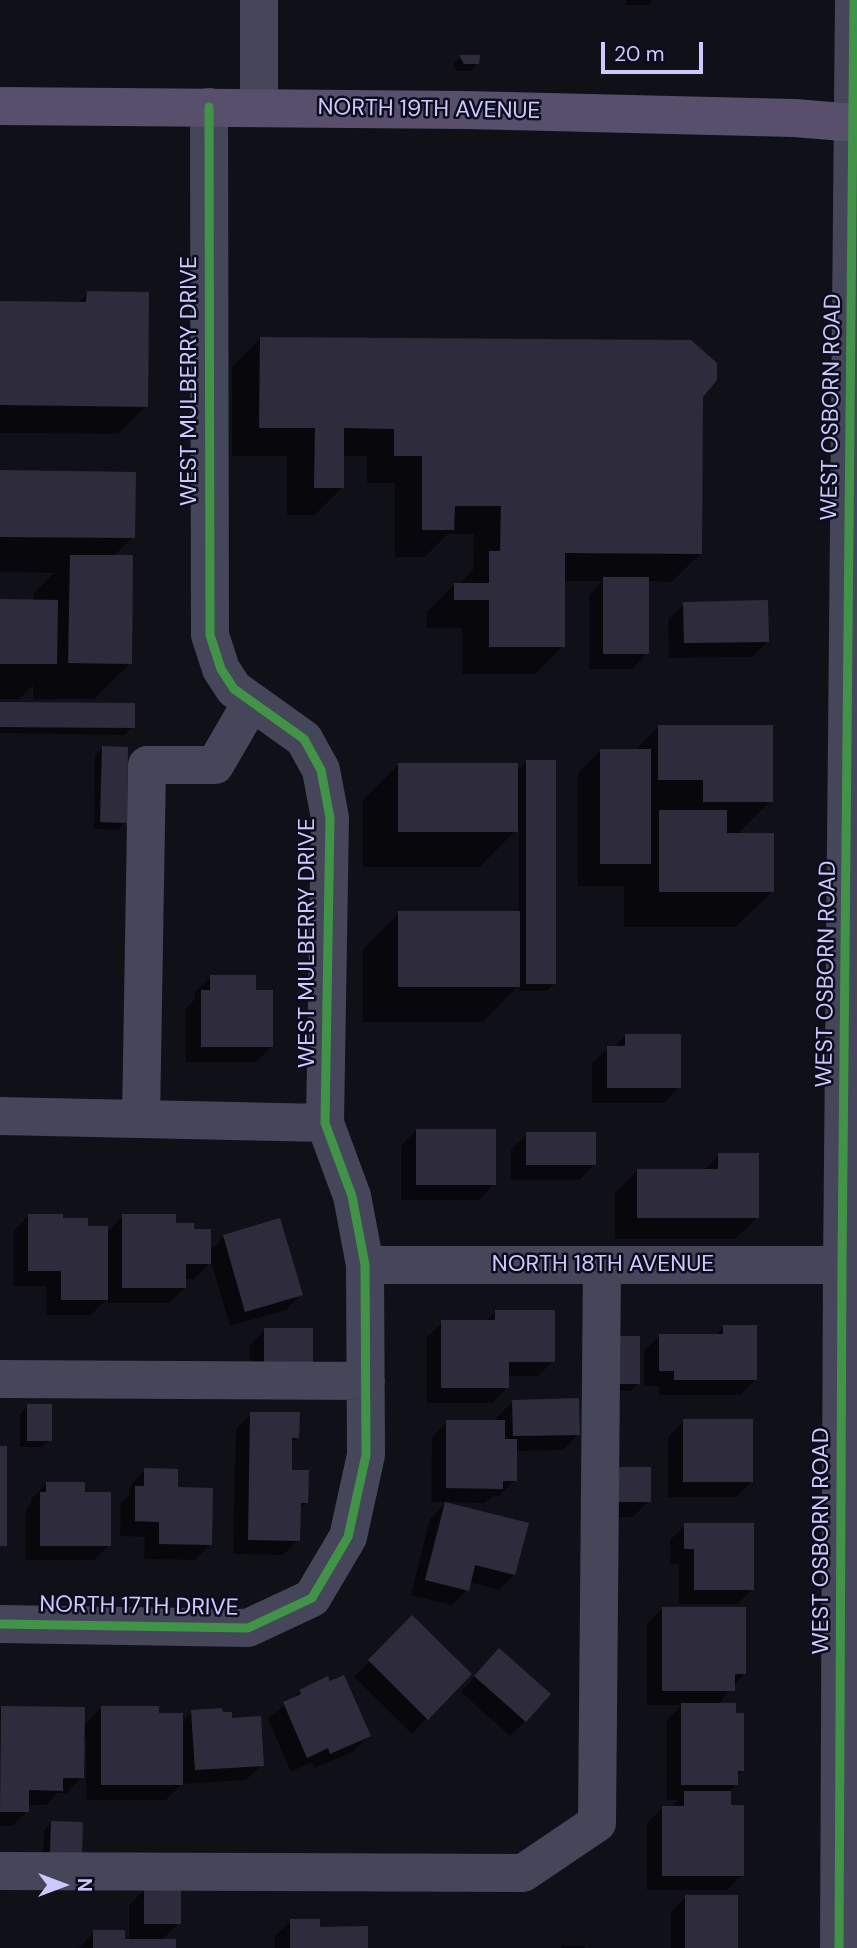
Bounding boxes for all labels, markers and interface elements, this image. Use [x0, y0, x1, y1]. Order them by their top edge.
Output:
scale bar [605, 28, 706, 72]
text: 20 m [614, 40, 665, 68]
street label: NORTH 19TH AVENUE [317, 94, 541, 126]
street label: WEST MULBERRY DRIVE [176, 256, 204, 506]
street label: WEST OSBORN ROAD [816, 293, 848, 521]
street label: WEST MULBERRY DRIVE [294, 818, 322, 1068]
street label: WEST OSBORN ROAD [811, 860, 843, 1088]
street label: NORTH 18TH AVENUE [492, 1251, 714, 1279]
street label: WEST OSBORN ROAD [808, 1427, 836, 1655]
street label: NORTH 17TH DRIVE [39, 1591, 239, 1623]
north arrow [28, 1850, 98, 1920]
text: N [72, 1878, 97, 1892]

